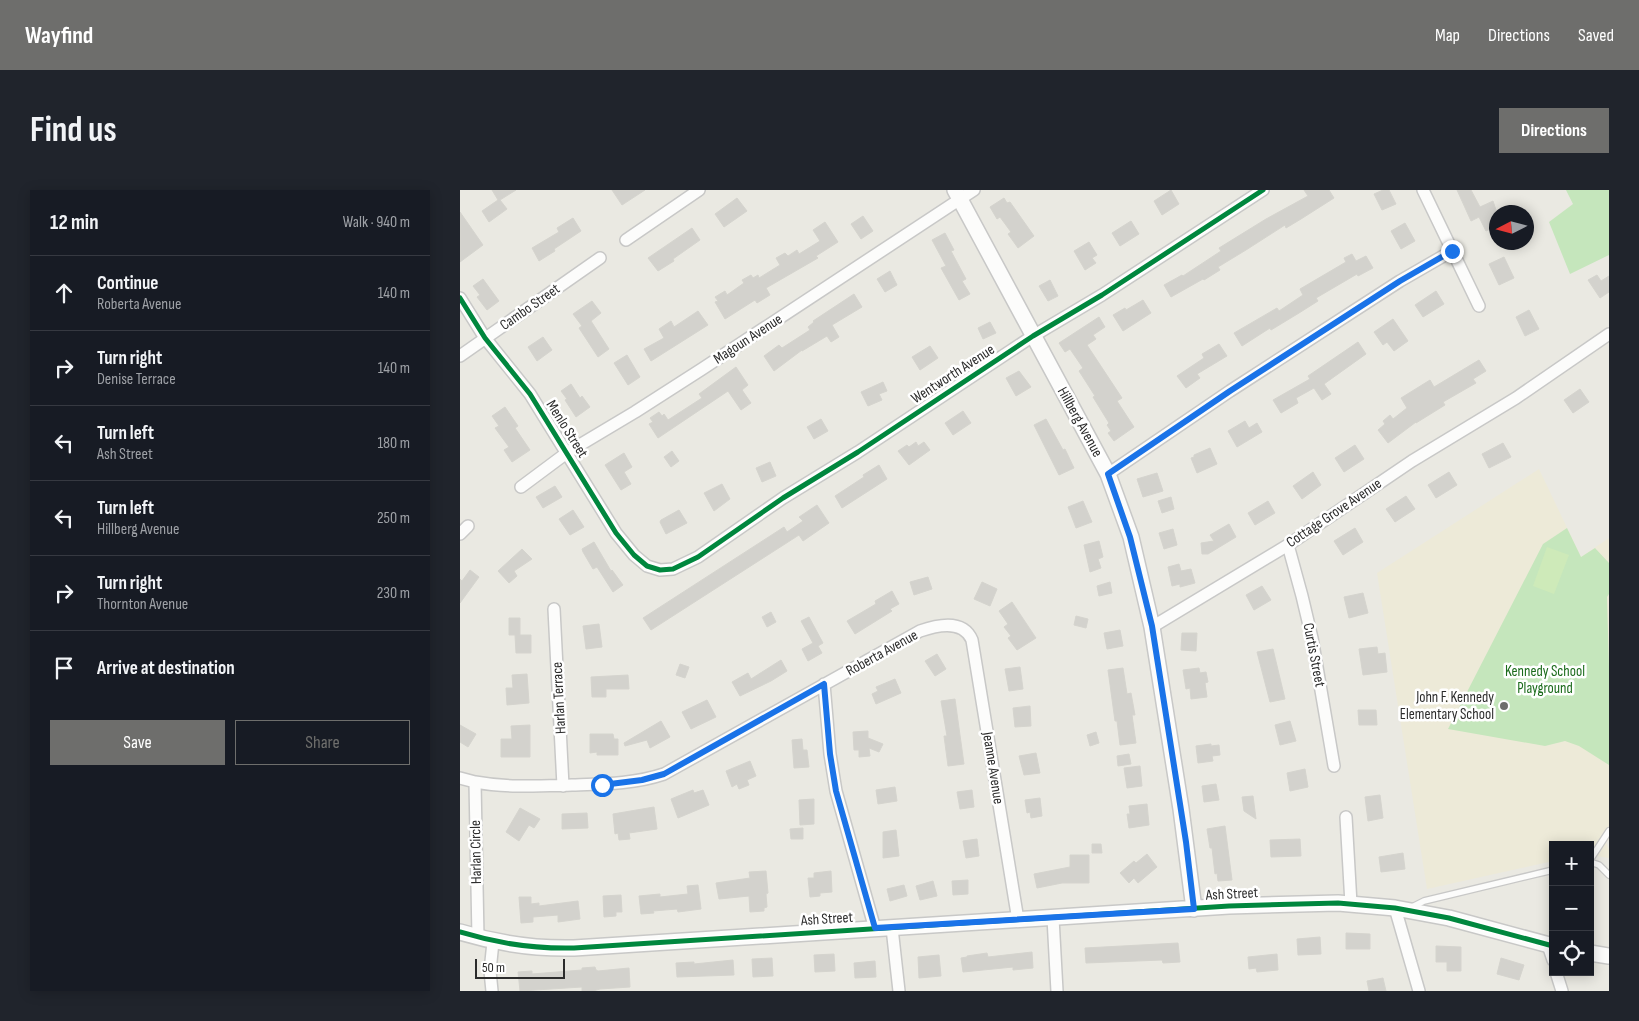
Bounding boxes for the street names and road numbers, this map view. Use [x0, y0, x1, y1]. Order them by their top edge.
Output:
street label: Cambo Street [496, 279, 564, 335]
street label: Magoun Avenue [710, 310, 786, 368]
street label: Wentworth Avenue [908, 340, 998, 408]
street label: Hillberg Avenue [1053, 384, 1107, 460]
street label: Menlo Street [542, 397, 592, 462]
street label: Cottage Grove Avenue [1283, 474, 1385, 552]
street label: Curtis Street [1298, 621, 1330, 689]
street label: Roberta Avenue [843, 626, 921, 680]
street label: Harlan Terrace [548, 661, 570, 735]
street label: Jeanne Avenue [978, 730, 1008, 805]
street label: Harlan Circle [466, 820, 486, 884]
street label: Ash Street [1204, 883, 1259, 905]
street label: Ash Street [799, 908, 854, 930]

